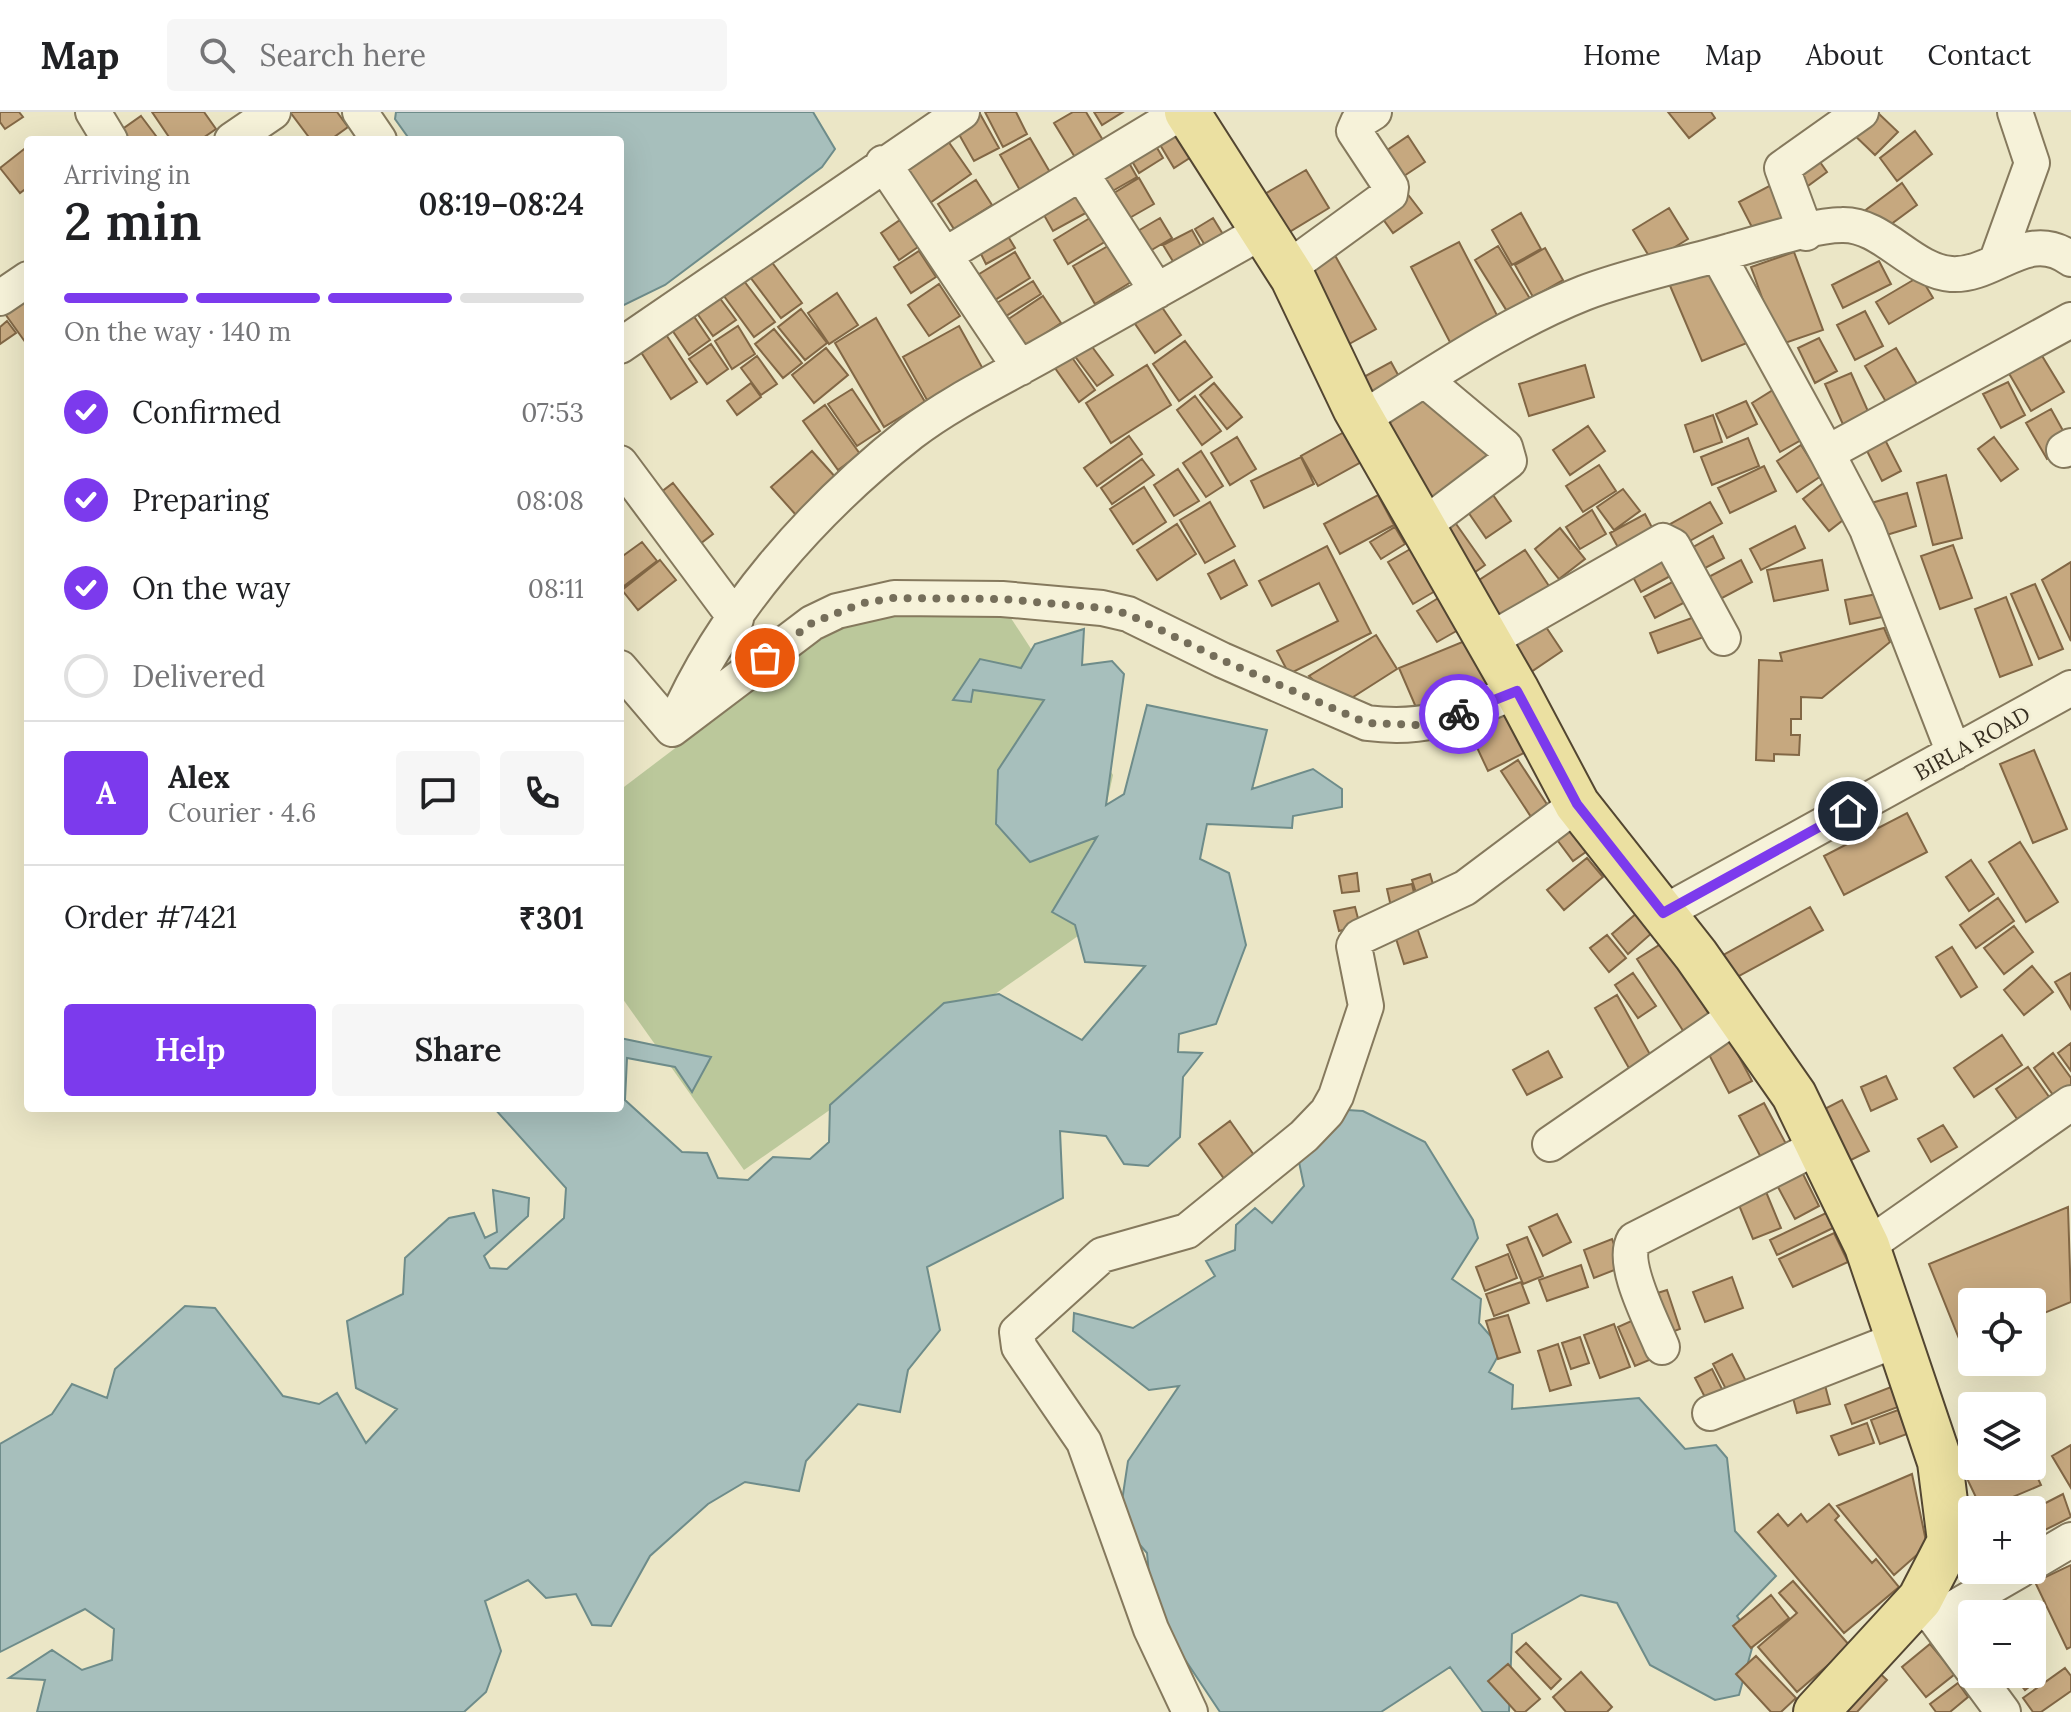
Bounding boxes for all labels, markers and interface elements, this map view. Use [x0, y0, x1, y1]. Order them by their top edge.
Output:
search box [167, 19, 727, 91]
text: Map [40, 31, 119, 79]
icon: search [195, 33, 239, 77]
text: Search here [259, 36, 426, 74]
text: Home [1583, 37, 1661, 73]
text: Map [1705, 37, 1762, 73]
text: About [1806, 37, 1883, 73]
text: Contact [1927, 37, 2031, 73]
text: Arriving in [64, 158, 191, 191]
text: 08:19–08:24 [419, 185, 584, 223]
text: 2 min [64, 188, 202, 254]
text: On the way · 140 m [64, 315, 291, 348]
icon: check [64, 390, 108, 434]
text: Confirmed [132, 393, 281, 431]
text: 07:53 [521, 396, 584, 429]
icon: check [64, 478, 108, 522]
text: Preparing [132, 481, 269, 519]
text: 08:08 [516, 484, 584, 517]
icon: check [64, 566, 108, 610]
text: On the way [132, 569, 290, 607]
text: 08:11 [528, 572, 584, 605]
pin [731, 624, 799, 692]
icon: bag [743, 636, 787, 680]
text: Delivered [132, 657, 265, 695]
courier [1419, 674, 1499, 754]
icon: bike [1437, 692, 1481, 736]
street label: BIRLA ROAD [1909, 700, 2035, 786]
button: chat [396, 751, 480, 835]
button: phone [500, 751, 584, 835]
text: Alex [168, 758, 230, 796]
text: A [96, 774, 116, 812]
pin [1814, 777, 1882, 845]
icon: home [1826, 789, 1870, 833]
text: Courier · 4.6 [168, 796, 316, 829]
text: Order #7421 [64, 898, 237, 936]
text: ₹301 [519, 899, 584, 937]
button: Help [64, 1004, 316, 1096]
button: Share [332, 1004, 584, 1096]
map controls [1958, 1288, 2046, 1688]
button: locate [1958, 1288, 2046, 1376]
button: layers [1958, 1392, 2046, 1480]
button: + [1958, 1496, 2046, 1584]
button: − [1958, 1600, 2046, 1688]

